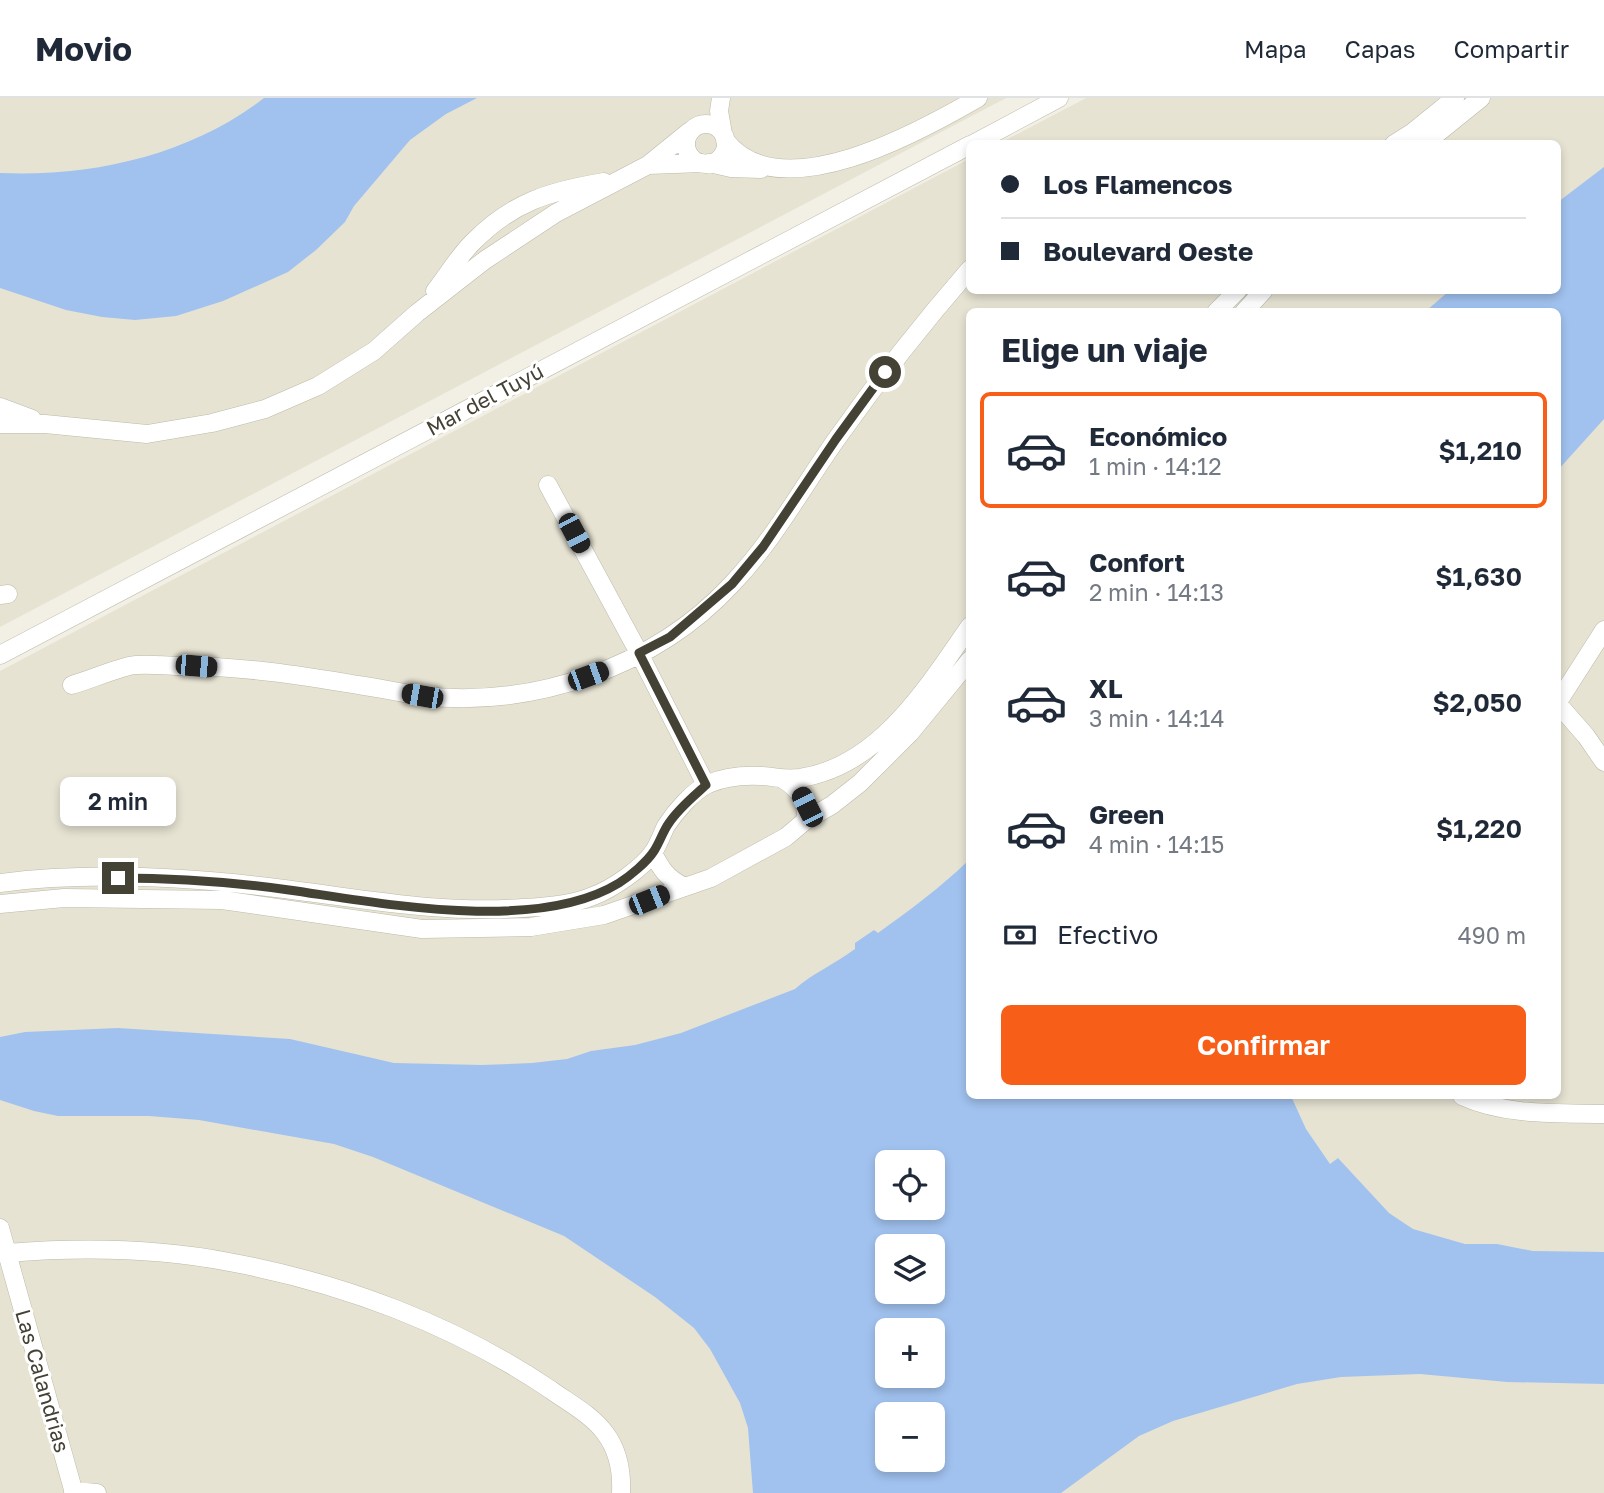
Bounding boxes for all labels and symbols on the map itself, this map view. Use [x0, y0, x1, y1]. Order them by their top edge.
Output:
route start [869, 356, 901, 388]
street label: Mar del Tuyú [422, 357, 547, 441]
car [555, 510, 594, 556]
car [175, 654, 218, 678]
car [565, 659, 612, 693]
car [400, 682, 445, 710]
callout: 2 min [60, 776, 176, 826]
car [789, 784, 826, 830]
route end [102, 862, 134, 894]
car [626, 882, 673, 918]
street label: Las Calandrias [10, 1306, 76, 1455]

